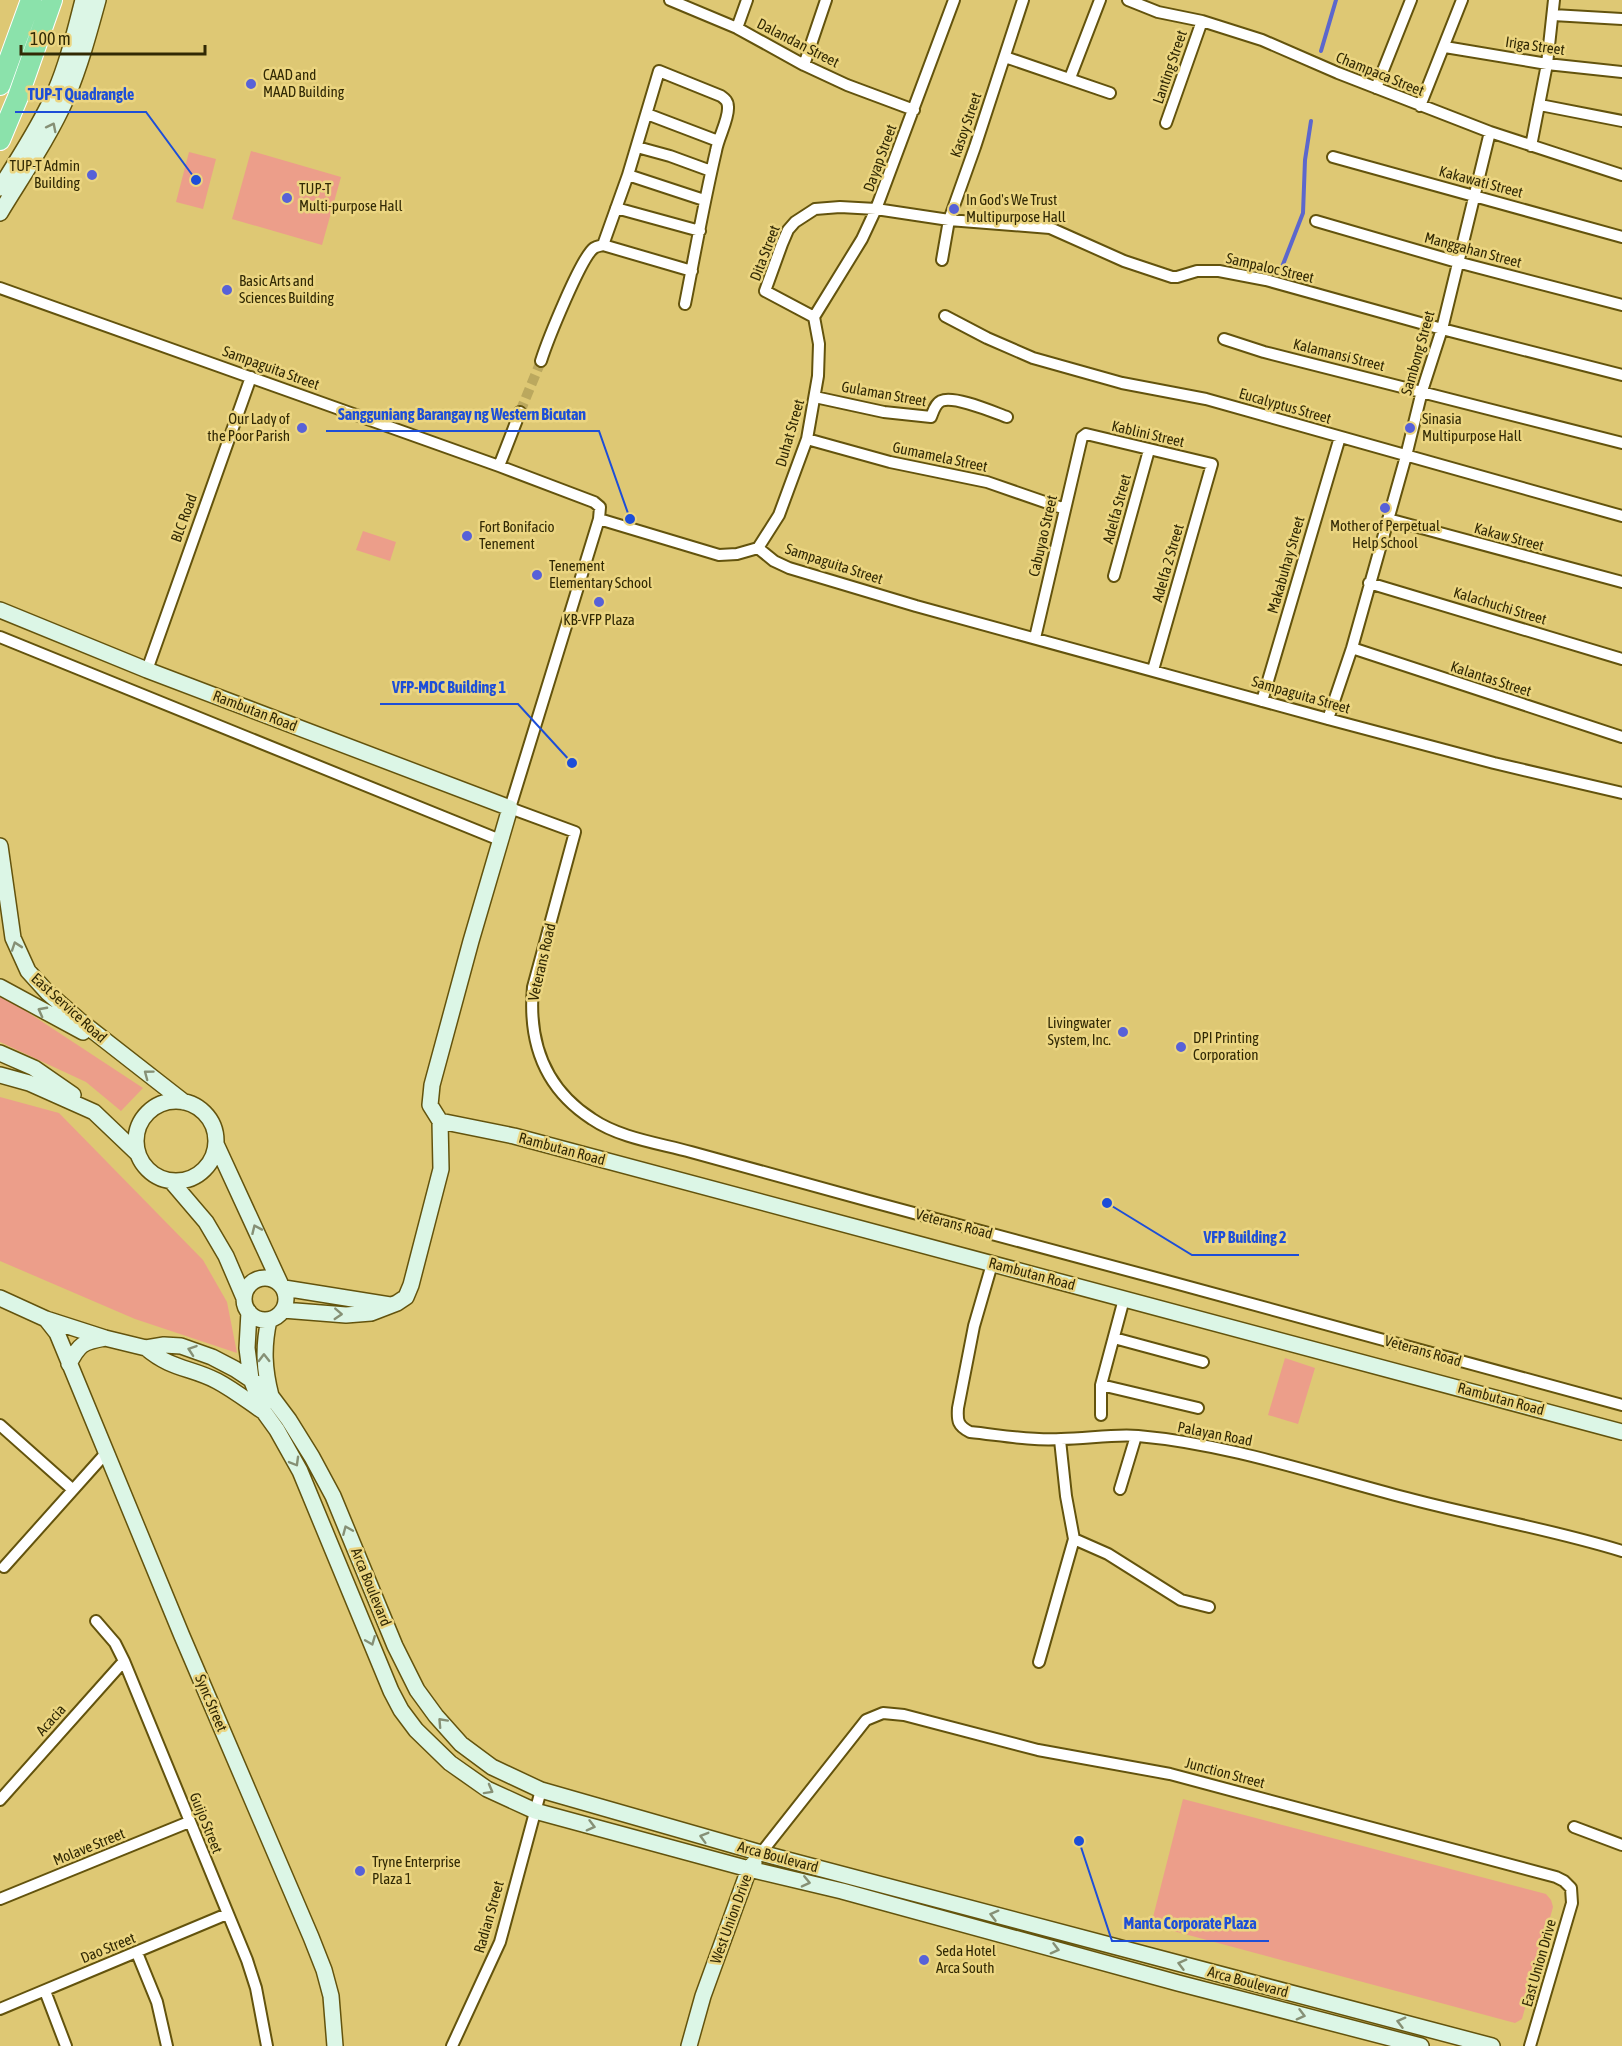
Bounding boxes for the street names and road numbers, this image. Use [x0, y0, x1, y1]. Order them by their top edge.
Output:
street label: Dalandan Street [754, 15, 842, 71]
street label: Lanting Street [1149, 28, 1190, 106]
street label: Iriga Street [1504, 33, 1566, 58]
street label: Champaca Street [1334, 48, 1427, 99]
street label: Kasoy Street [947, 90, 985, 159]
street label: Dayap Street [859, 122, 900, 194]
street label: Kakawati Street [1437, 162, 1525, 201]
street label: Dita Street [746, 223, 783, 283]
street label: Manggahan Street [1423, 228, 1524, 271]
street label: Sampaloc Street [1225, 249, 1316, 286]
street label: Sambong Street [1397, 309, 1438, 397]
street label: Kalamansi Street [1292, 335, 1387, 374]
street label: Sampaguita Street [221, 342, 322, 393]
street label: Gulaman Street [840, 378, 928, 409]
street label: Eucalyptus Street [1237, 384, 1333, 427]
street label: Duhat Street [772, 397, 807, 468]
street label: Kablini Street [1110, 417, 1186, 450]
street label: Gumamela Street [891, 438, 989, 475]
street label: Adelfa Street [1099, 472, 1134, 546]
street label: BLC Road [167, 491, 200, 544]
street label: Cabuyao Street [1025, 493, 1060, 578]
street label: Makabuhay Street [1264, 514, 1308, 615]
street label: Kakaw Street [1472, 519, 1546, 554]
street label: Adelfa 2 Street [1148, 522, 1187, 604]
street label: Sampaguita Street [783, 540, 885, 587]
street label: Kalachuchi Street [1452, 583, 1549, 628]
street label: Kalantas Street [1449, 657, 1534, 700]
street label: Sampaguita Street [1250, 672, 1352, 717]
street label: Rambutan Road [211, 687, 300, 734]
street label: Veterans Road [524, 921, 559, 1002]
street label: East Service Road [28, 969, 110, 1046]
street label: Rambutan Road [517, 1129, 607, 1168]
street label: Veterans Road [914, 1205, 995, 1242]
street label: Rambutan Road [987, 1254, 1077, 1293]
street label: Veterans Road [1383, 1331, 1463, 1370]
street label: Rambutan Road [1456, 1379, 1546, 1418]
street label: Palayan Road [1176, 1418, 1254, 1449]
street label: Arca Boulevard [348, 1545, 395, 1628]
street label: Sync Street [192, 1672, 231, 1734]
street label: Acacia [32, 1701, 69, 1739]
street label: Junction Street [1183, 1754, 1267, 1791]
street label: Guijo Street [187, 1790, 226, 1856]
street label: Molave Street [50, 1824, 127, 1869]
street label: Arca Boulevard [736, 1838, 820, 1875]
street label: West Union Drive [706, 1872, 755, 1966]
street label: Radian Street [470, 1879, 507, 1955]
street label: East Union Drive [1518, 1917, 1559, 2009]
street label: Dao Street [78, 1929, 138, 1966]
street label: Arca Boulevard [1206, 1963, 1290, 2000]

